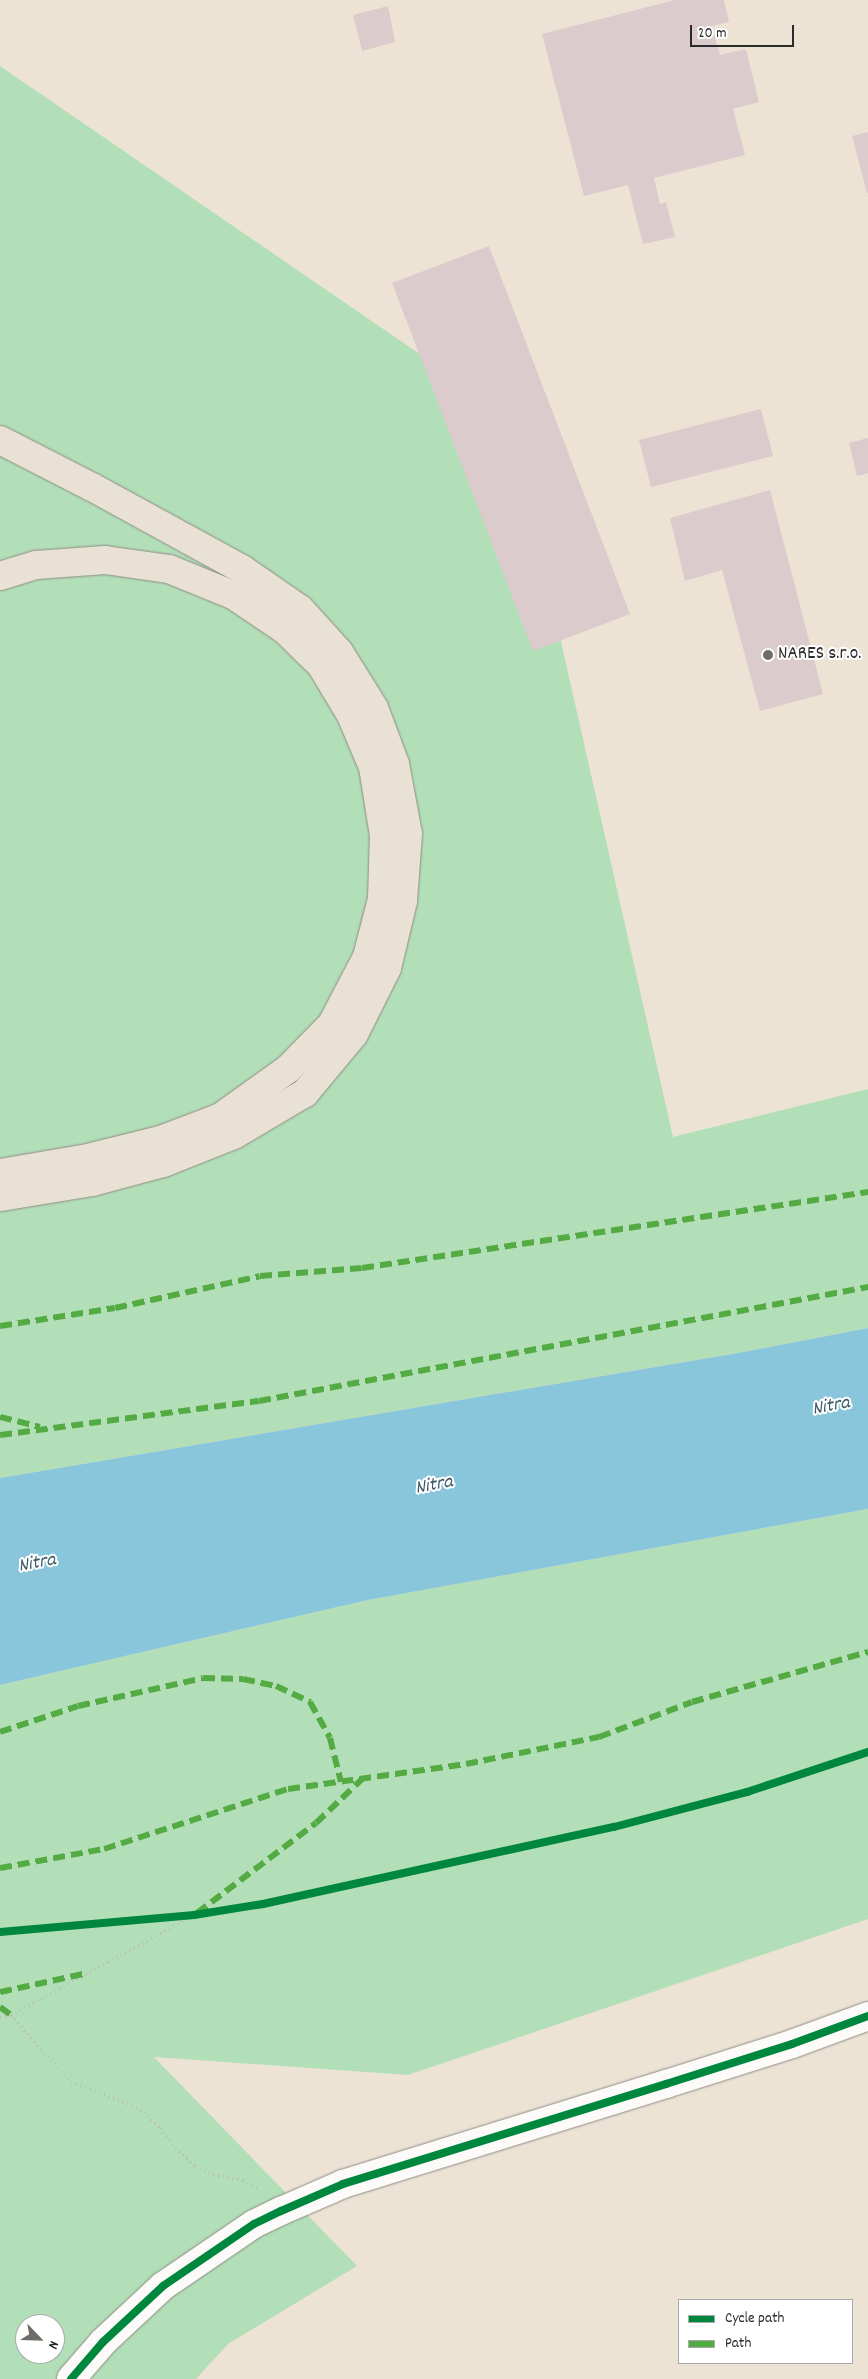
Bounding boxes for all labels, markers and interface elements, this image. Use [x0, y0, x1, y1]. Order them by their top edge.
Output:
scale bar [693, 15, 797, 47]
text: 20 m [698, 23, 726, 45]
place label: NARES s.r.o. [778, 644, 861, 666]
marker: NARES s.r.o. [762, 649, 774, 661]
water label: Nitra [810, 1392, 852, 1422]
water label: Nitra [413, 1471, 455, 1501]
water label: Nitra [16, 1549, 58, 1579]
legend [678, 2299, 853, 2364]
text: Cycle path [725, 2308, 784, 2330]
north arrow [15, 2314, 65, 2364]
text: Path [725, 2333, 751, 2355]
text: N [42, 2337, 63, 2352]

